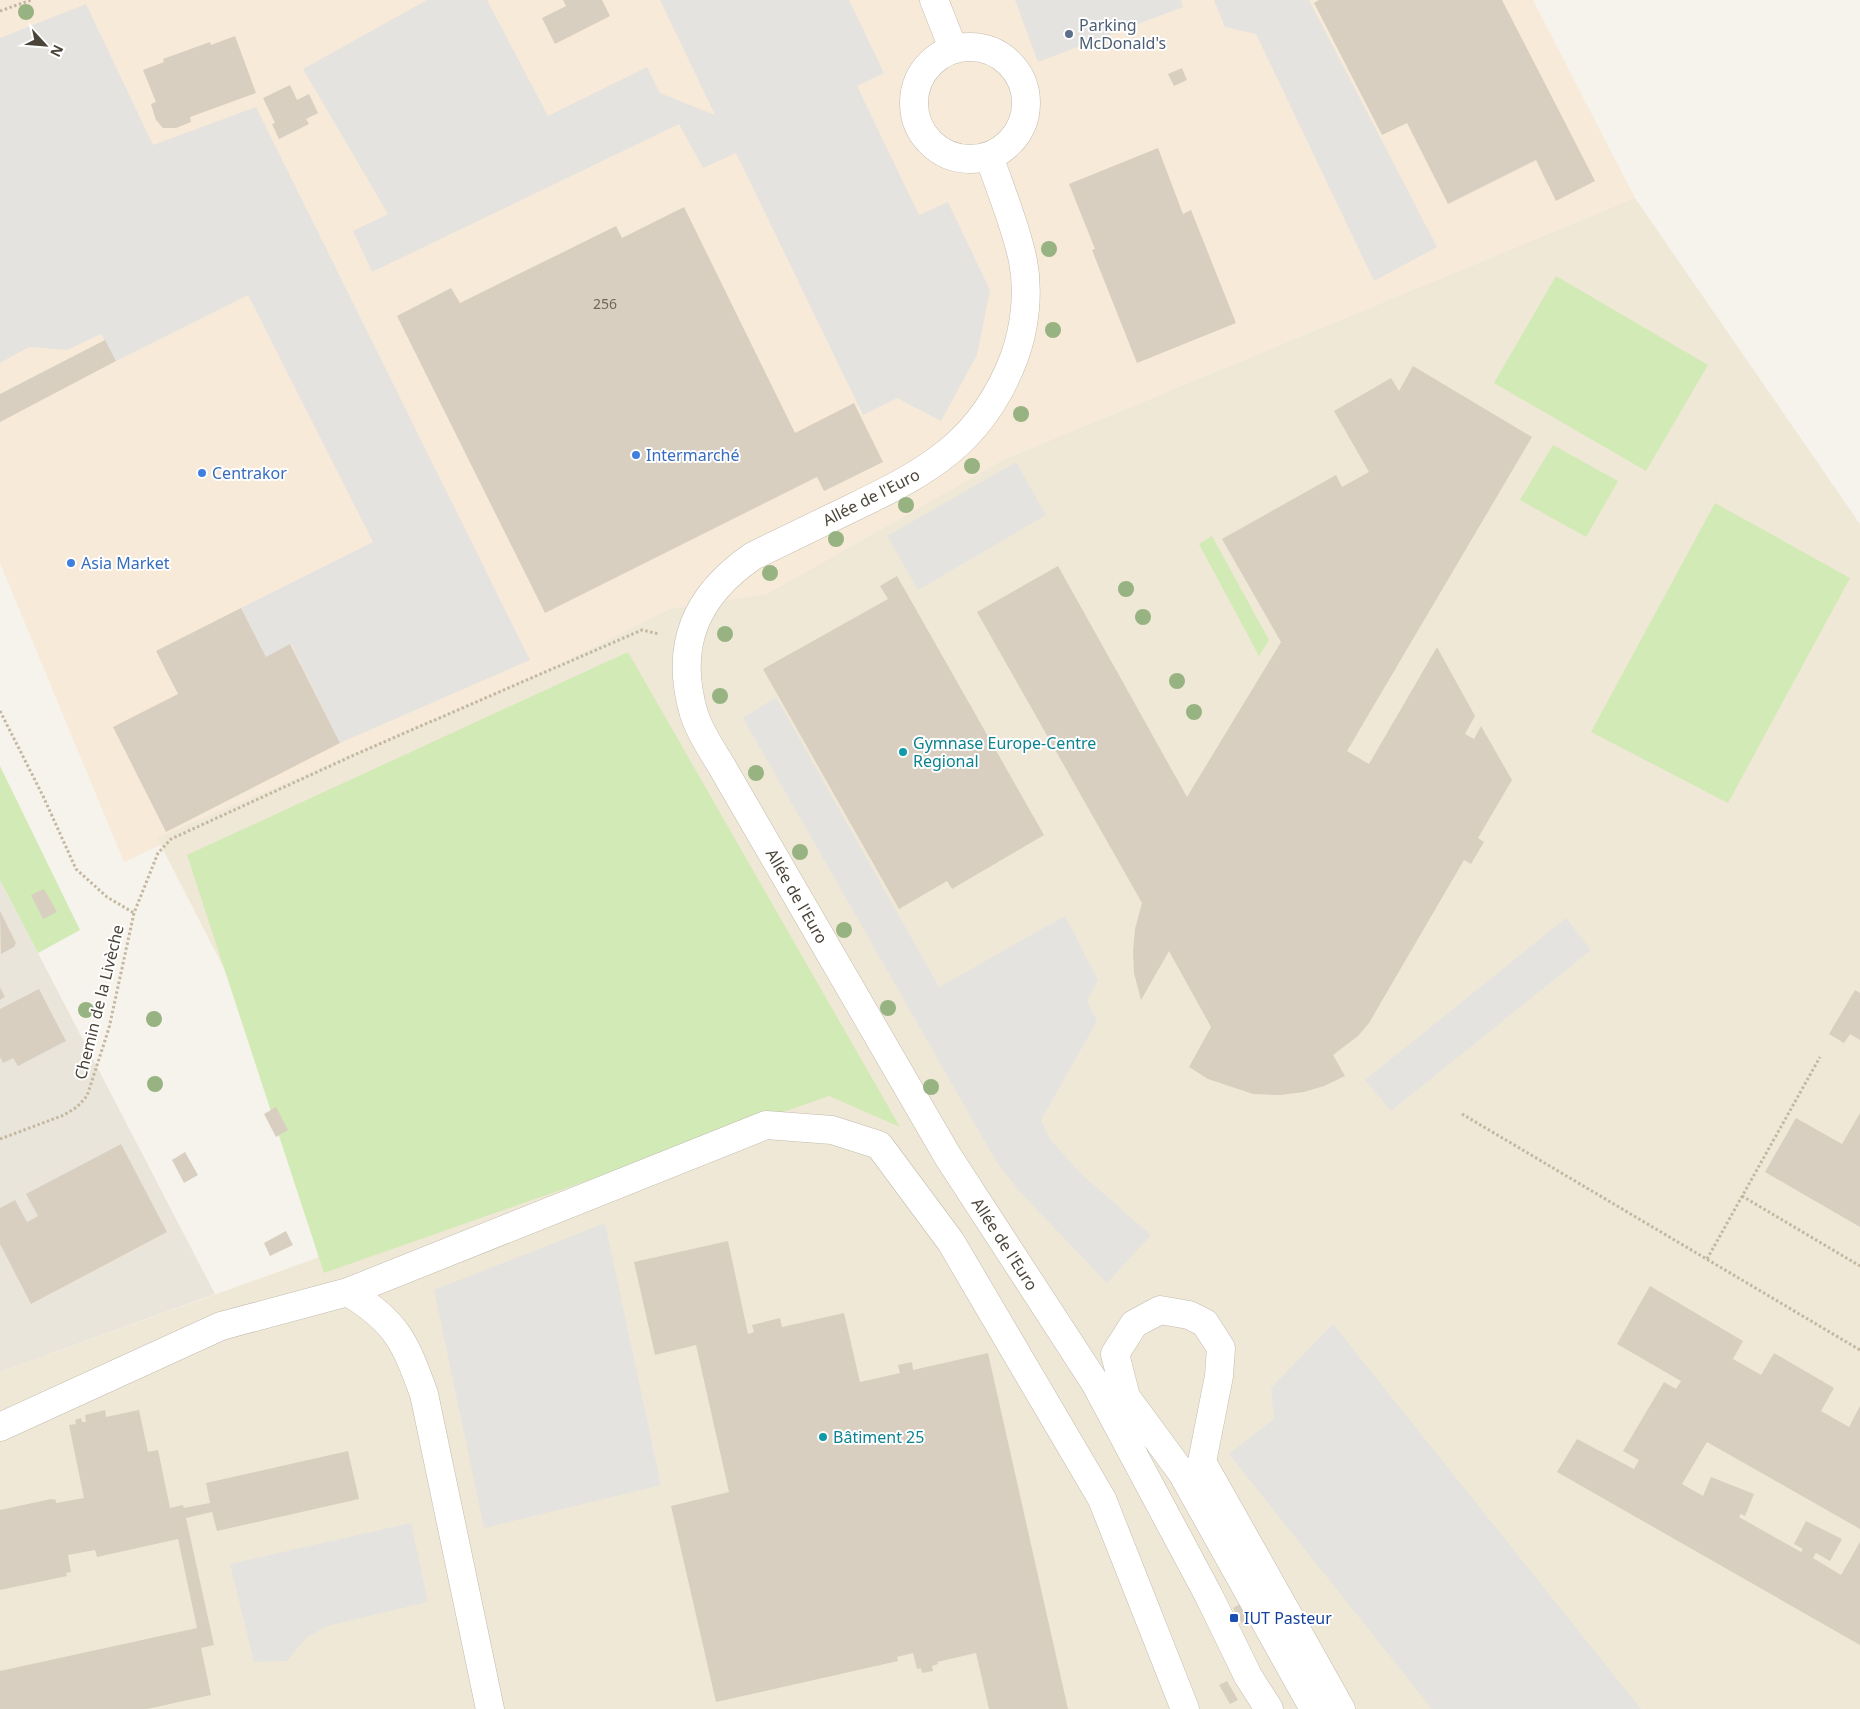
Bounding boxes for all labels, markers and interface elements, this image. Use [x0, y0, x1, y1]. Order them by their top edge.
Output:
place label: Parking McDonald's [1079, 14, 1166, 54]
north arrow [20, 20, 70, 70]
marker: Parking McDonald's [1063, 28, 1075, 40]
text: N [46, 42, 68, 60]
house number: 256 [593, 294, 617, 313]
place label: Intermarché [646, 444, 740, 466]
marker: Intermarché [630, 449, 642, 461]
place label: Centrakor [212, 462, 287, 484]
street label: Allée de l'Euro [819, 463, 923, 531]
marker: Centrakor [196, 467, 208, 479]
place label: Asia Market [81, 552, 170, 574]
marker: Asia Market [65, 557, 77, 569]
place label: Gymnase Europe-Centre Regional [913, 732, 1096, 772]
marker: Gymnase Europe-Centre Regional [897, 746, 909, 758]
street label: Allée de l'Euro [761, 845, 833, 947]
street label: Chemin de la Livèche [69, 922, 129, 1082]
street label: Allée de l'Euro [967, 1193, 1043, 1295]
place label: Bâtiment 25 [833, 1426, 924, 1448]
marker: Bâtiment 25 [817, 1431, 829, 1443]
place label: IUT Pasteur [1244, 1607, 1332, 1629]
marker: IUT Pasteur [1228, 1612, 1240, 1624]

